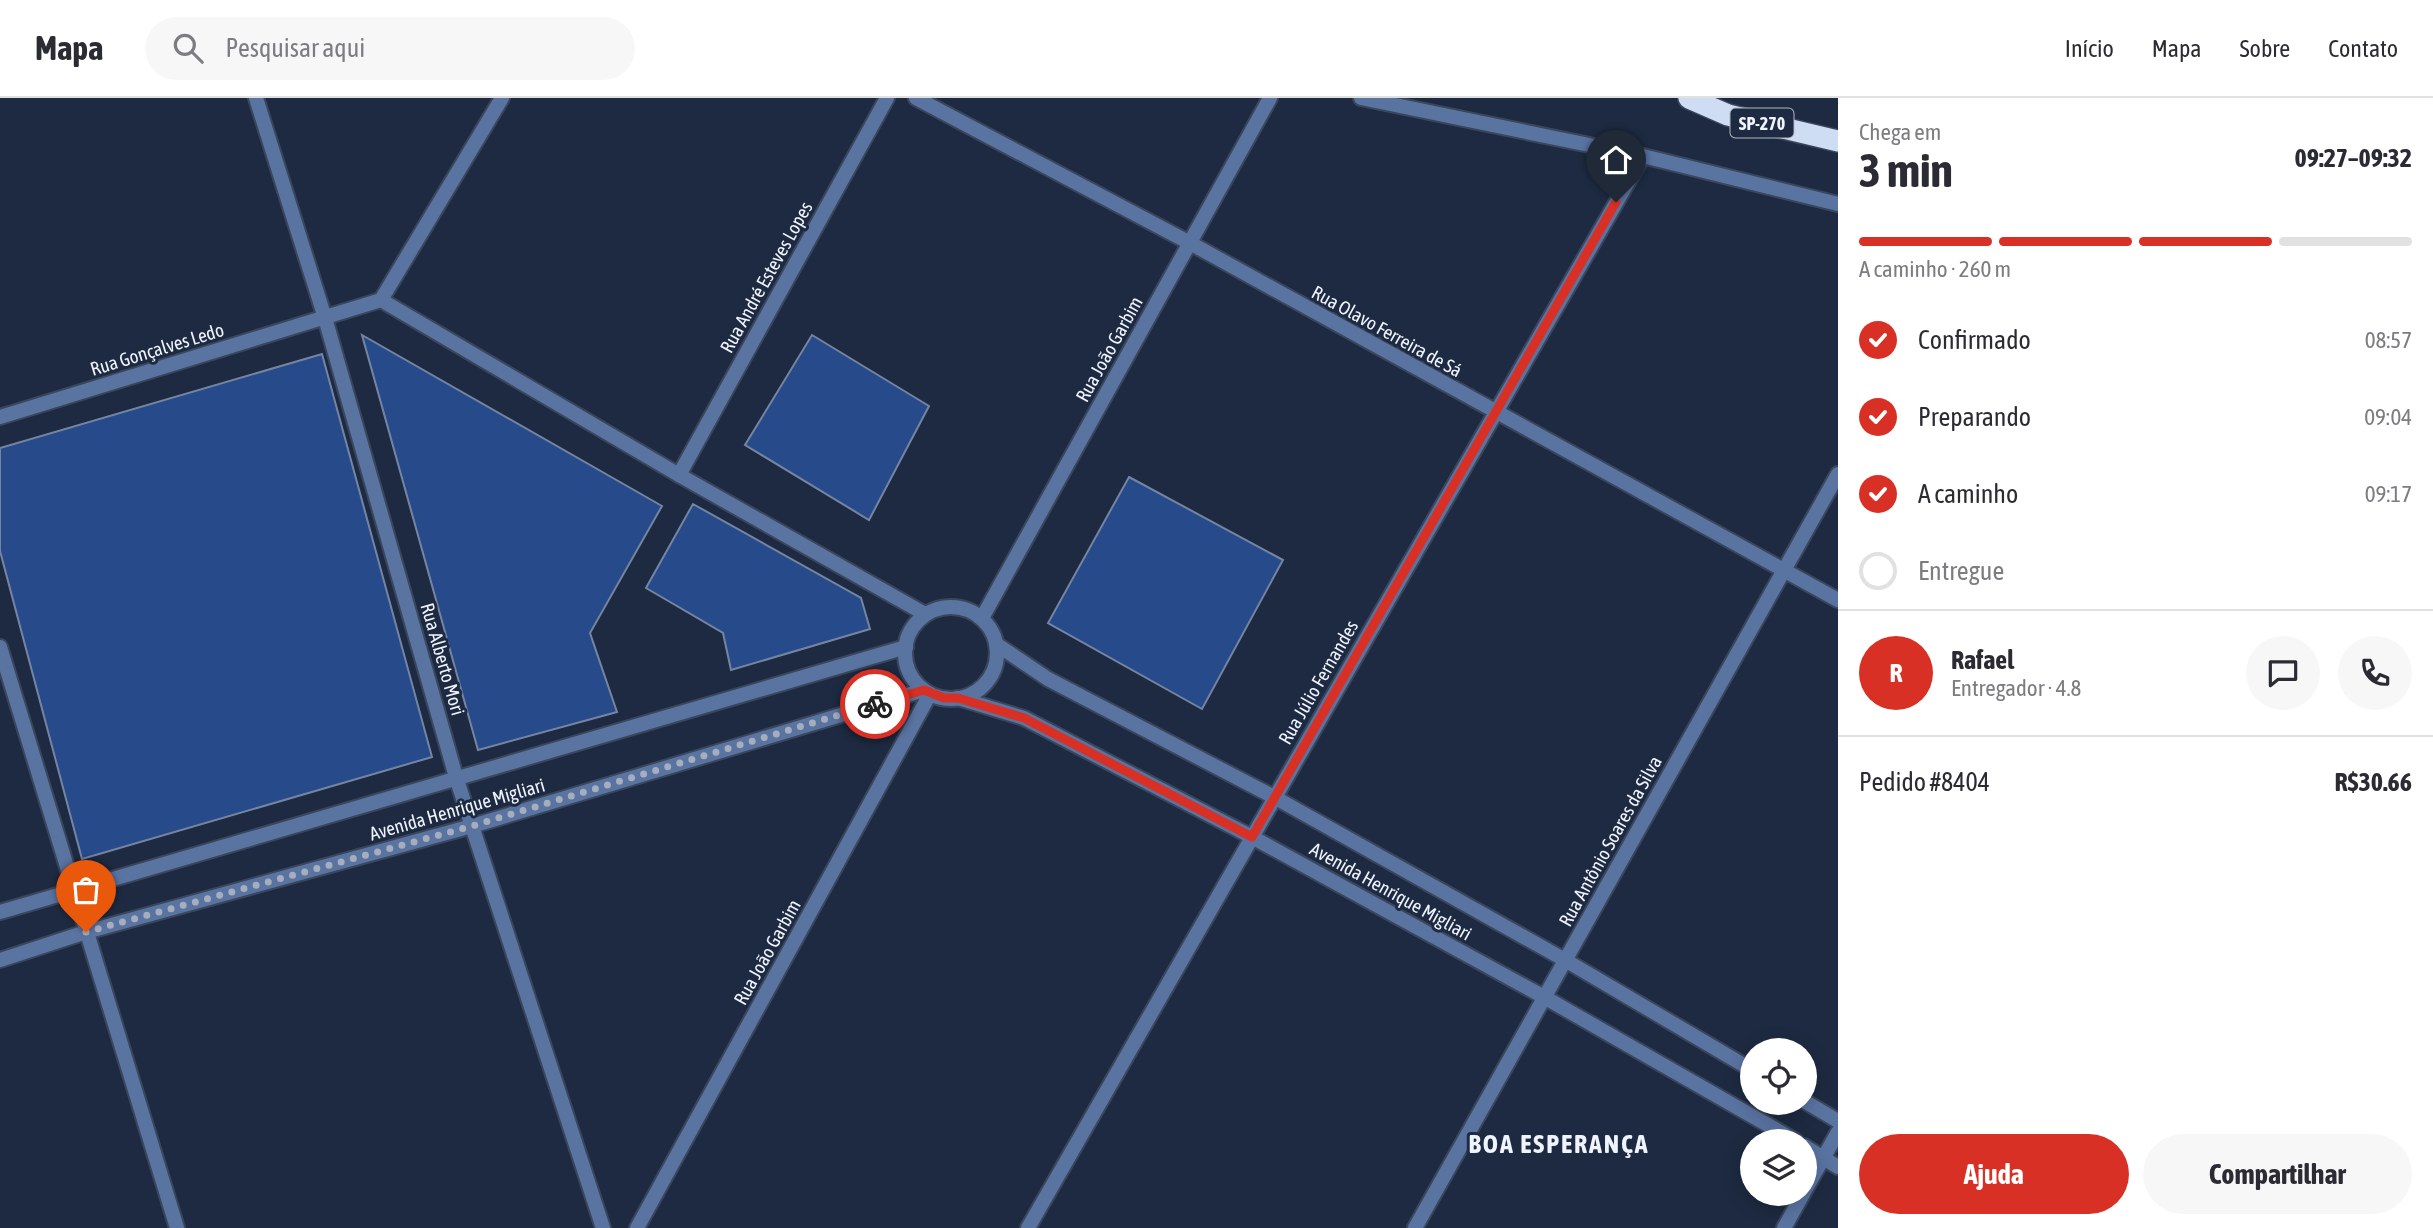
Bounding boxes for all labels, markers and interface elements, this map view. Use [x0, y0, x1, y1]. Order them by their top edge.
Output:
search box [145, 17, 635, 80]
text: Mapa [35, 29, 103, 67]
icon: search [169, 29, 207, 67]
text: Pesquisar aqui [225, 33, 365, 63]
text: Início [2065, 35, 2114, 62]
text: Mapa [2152, 35, 2202, 62]
text: Sobre [2240, 35, 2290, 62]
text: Contato [2328, 35, 2398, 62]
road number: SP-270 [1730, 108, 1794, 138]
text: Chega em [1859, 119, 1941, 145]
pin [1586, 130, 1646, 202]
icon: home [1597, 141, 1635, 179]
text: 09:27–09:32 [2295, 143, 2412, 173]
text: 3 min [1859, 144, 1953, 197]
street label: Rua André Esteves Lopes [715, 197, 817, 356]
text: A caminho · 260 m [1859, 256, 2011, 282]
street label: Rua Olavo Ferreira de Sá [1308, 281, 1466, 381]
street label: Rua João Garbim [1071, 292, 1147, 406]
street label: Rua Gonçalves Ledo [88, 318, 226, 380]
icon: check [1859, 321, 1897, 359]
text: Confirmado [1918, 325, 2031, 355]
text: 08:57 [2365, 327, 2412, 353]
icon: check [1859, 398, 1897, 436]
text: Preparando [1918, 402, 2031, 432]
text: 09:04 [2364, 404, 2412, 430]
icon: check [1859, 475, 1897, 513]
text: A caminho [1918, 479, 2018, 509]
text: 09:17 [2365, 481, 2412, 507]
text: Entregue [1918, 556, 2004, 586]
street label: Rua Alberto Mori [416, 600, 470, 718]
street label: Rua Júlio Fernandes [1274, 616, 1363, 748]
button: chat [2246, 636, 2320, 710]
button: phone [2338, 636, 2412, 710]
text: Rafael [1951, 645, 2014, 675]
text: R [1889, 658, 1903, 688]
courier [840, 669, 910, 739]
text: Entregador · 4.8 [1951, 675, 2081, 701]
icon: bike [856, 685, 894, 723]
street label: Rua Antônio Soares da Silva [1554, 752, 1666, 930]
text: Pedido #8404 [1859, 767, 1990, 797]
text: R$30.66 [2335, 767, 2412, 797]
street label: Avenida Henrique Migliari [367, 773, 547, 845]
street label: Avenida Henrique Migliari [1306, 837, 1476, 945]
pin [56, 860, 116, 932]
icon: bag [67, 871, 105, 909]
street label: Rua João Garbim [729, 895, 805, 1009]
map controls [1740, 1038, 1817, 1206]
button: locate [1740, 1038, 1817, 1115]
district label: BOA ESPERANÇA [1468, 1129, 1650, 1159]
button: layers [1740, 1129, 1817, 1206]
button: Ajuda [1859, 1134, 2129, 1214]
button: Compartilhar [2143, 1134, 2412, 1214]

